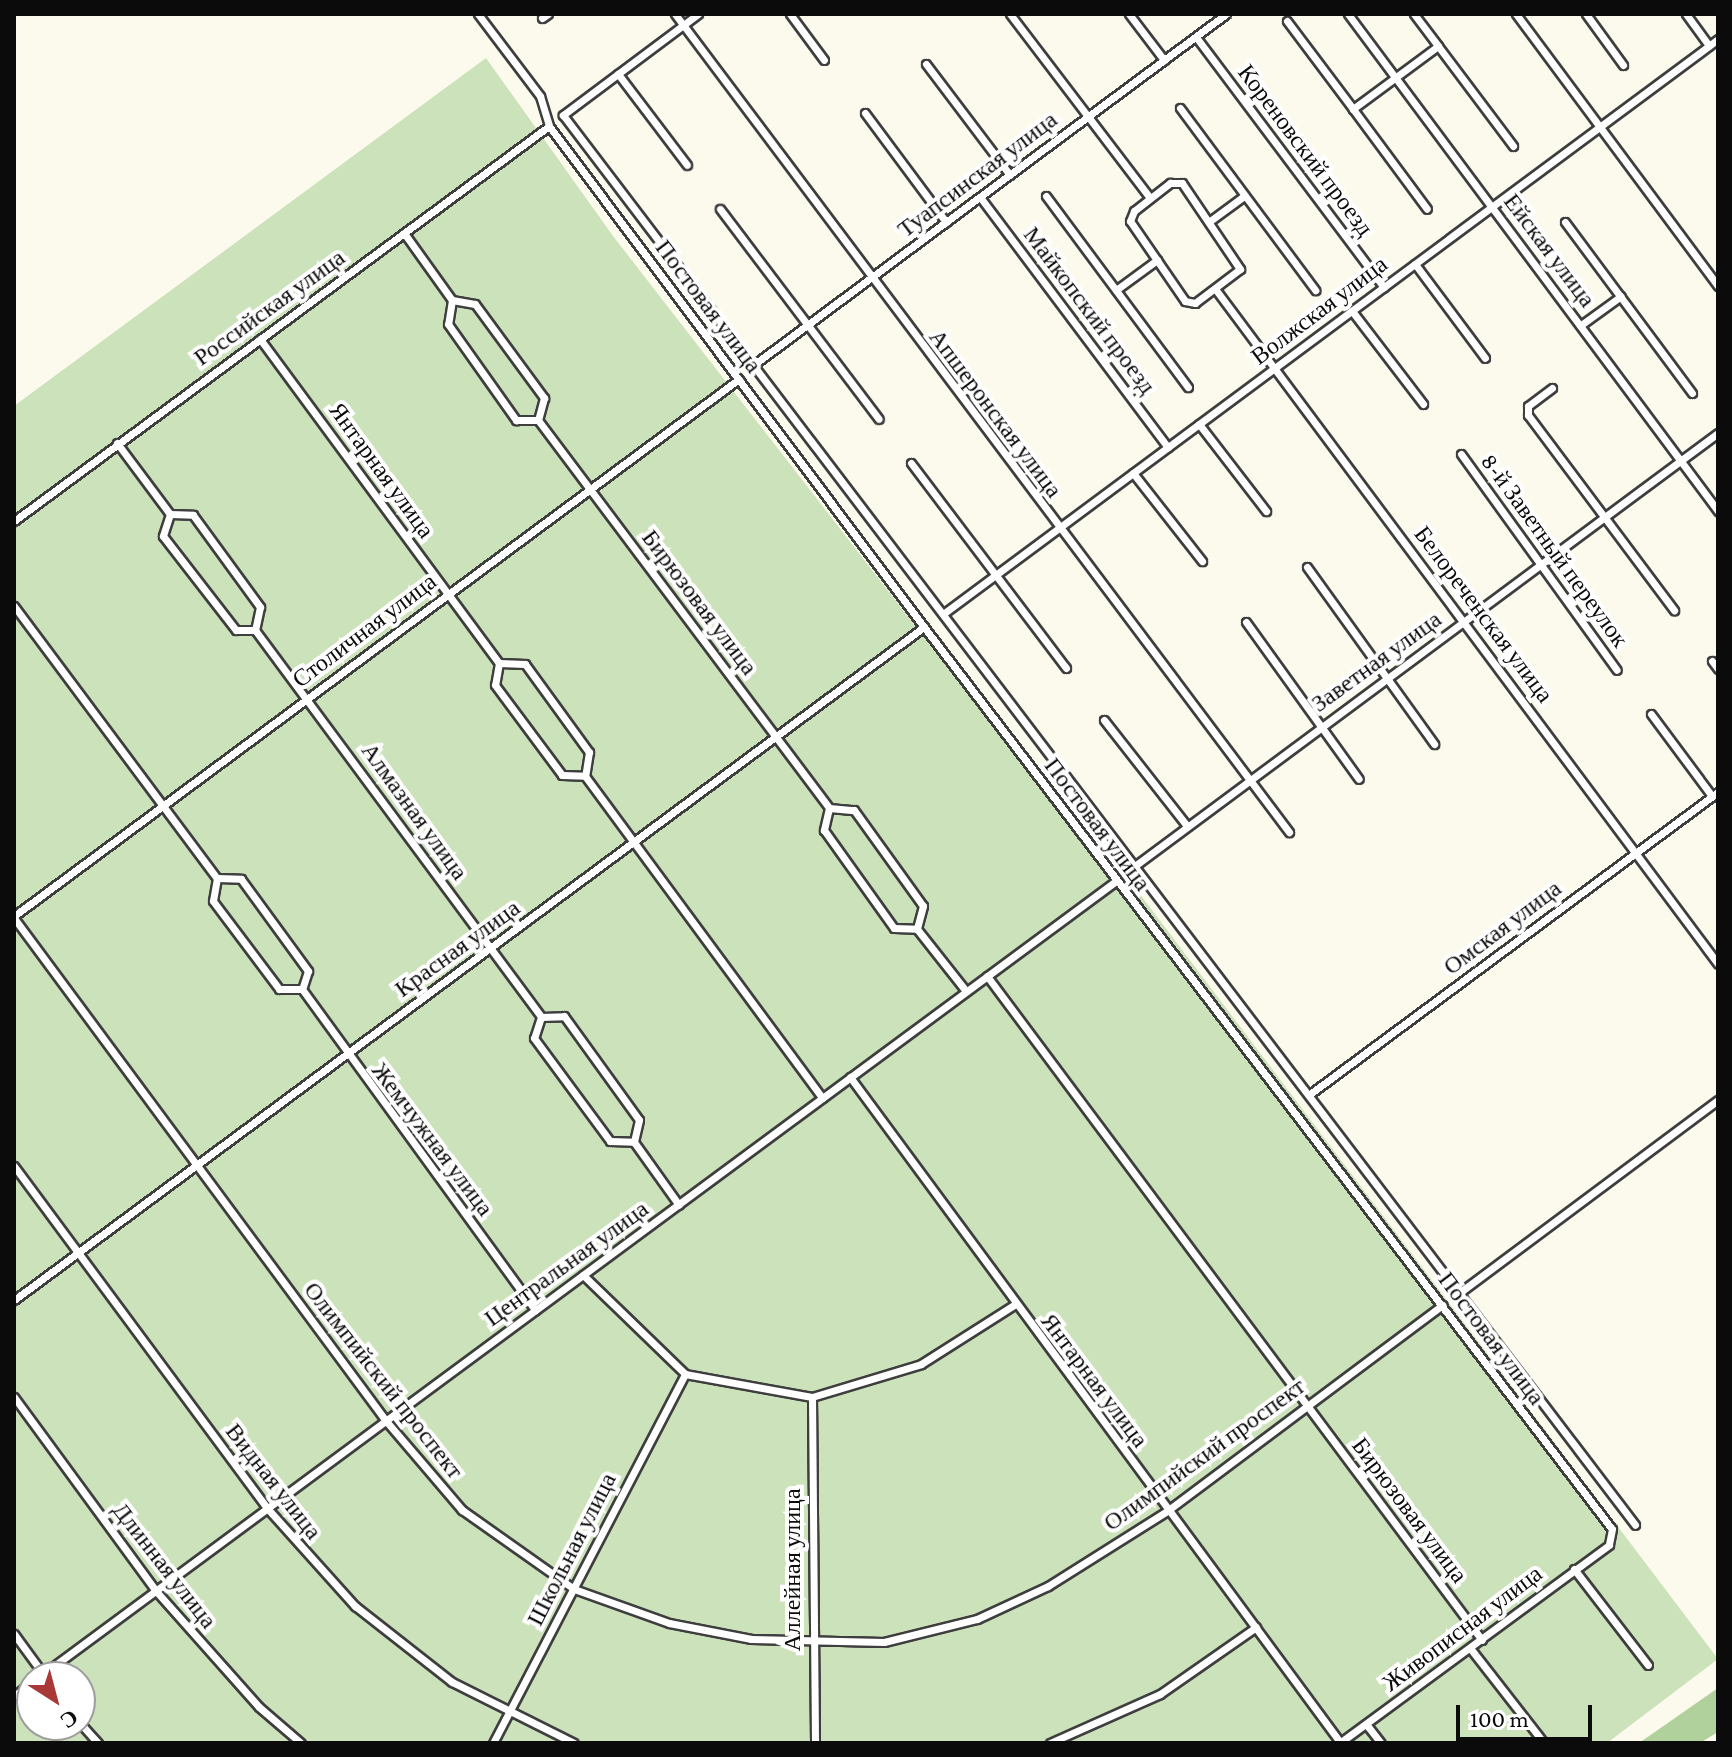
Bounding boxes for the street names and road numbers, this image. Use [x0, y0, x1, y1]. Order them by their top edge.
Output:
street label: Кореновский проезд [1232, 59, 1380, 241]
street label: Туапсинская улица [892, 105, 1062, 243]
street label: Ейская улица [1498, 187, 1602, 313]
street label: Майкопский проезд [1018, 221, 1162, 399]
street label: Постовая улица [650, 234, 768, 378]
street label: Российская улица [188, 243, 350, 371]
street label: Волжская улица [1245, 249, 1393, 371]
street label: Апшеронская улица [923, 323, 1069, 503]
street label: Янтарная улица [323, 397, 441, 543]
street label: 8-й Заветный переулок [1475, 448, 1635, 652]
street label: Белореченская улица [1408, 520, 1560, 708]
street label: Бирюзовая улица [636, 524, 764, 680]
street label: Столичная улица [286, 567, 442, 693]
street label: Заветная улица [1306, 604, 1446, 718]
street label: Алмазная улица [356, 737, 474, 885]
street label: Постовая улица [1039, 752, 1157, 896]
street label: Омская улица [1437, 873, 1567, 981]
street label: Красная улица [389, 893, 525, 1003]
street label: Жемчужная улица [366, 1057, 500, 1221]
street label: Центральная улица [478, 1194, 654, 1332]
street label: Постовая улица [1433, 1266, 1551, 1410]
street label: Олимпийский проспект [298, 1276, 470, 1484]
street label: Янтарная улица [1035, 1307, 1155, 1453]
street label: Олимпийский проспект [1098, 1371, 1310, 1537]
street label: Видная улица [220, 1417, 328, 1545]
street label: Бирюзовая улица [1346, 1432, 1474, 1588]
street label: Школьная улица [520, 1468, 622, 1630]
street label: Аллейная улица [778, 1488, 806, 1652]
street label: Длинная улица [107, 1496, 223, 1634]
street label: Живописная улица [1377, 1559, 1547, 1697]

